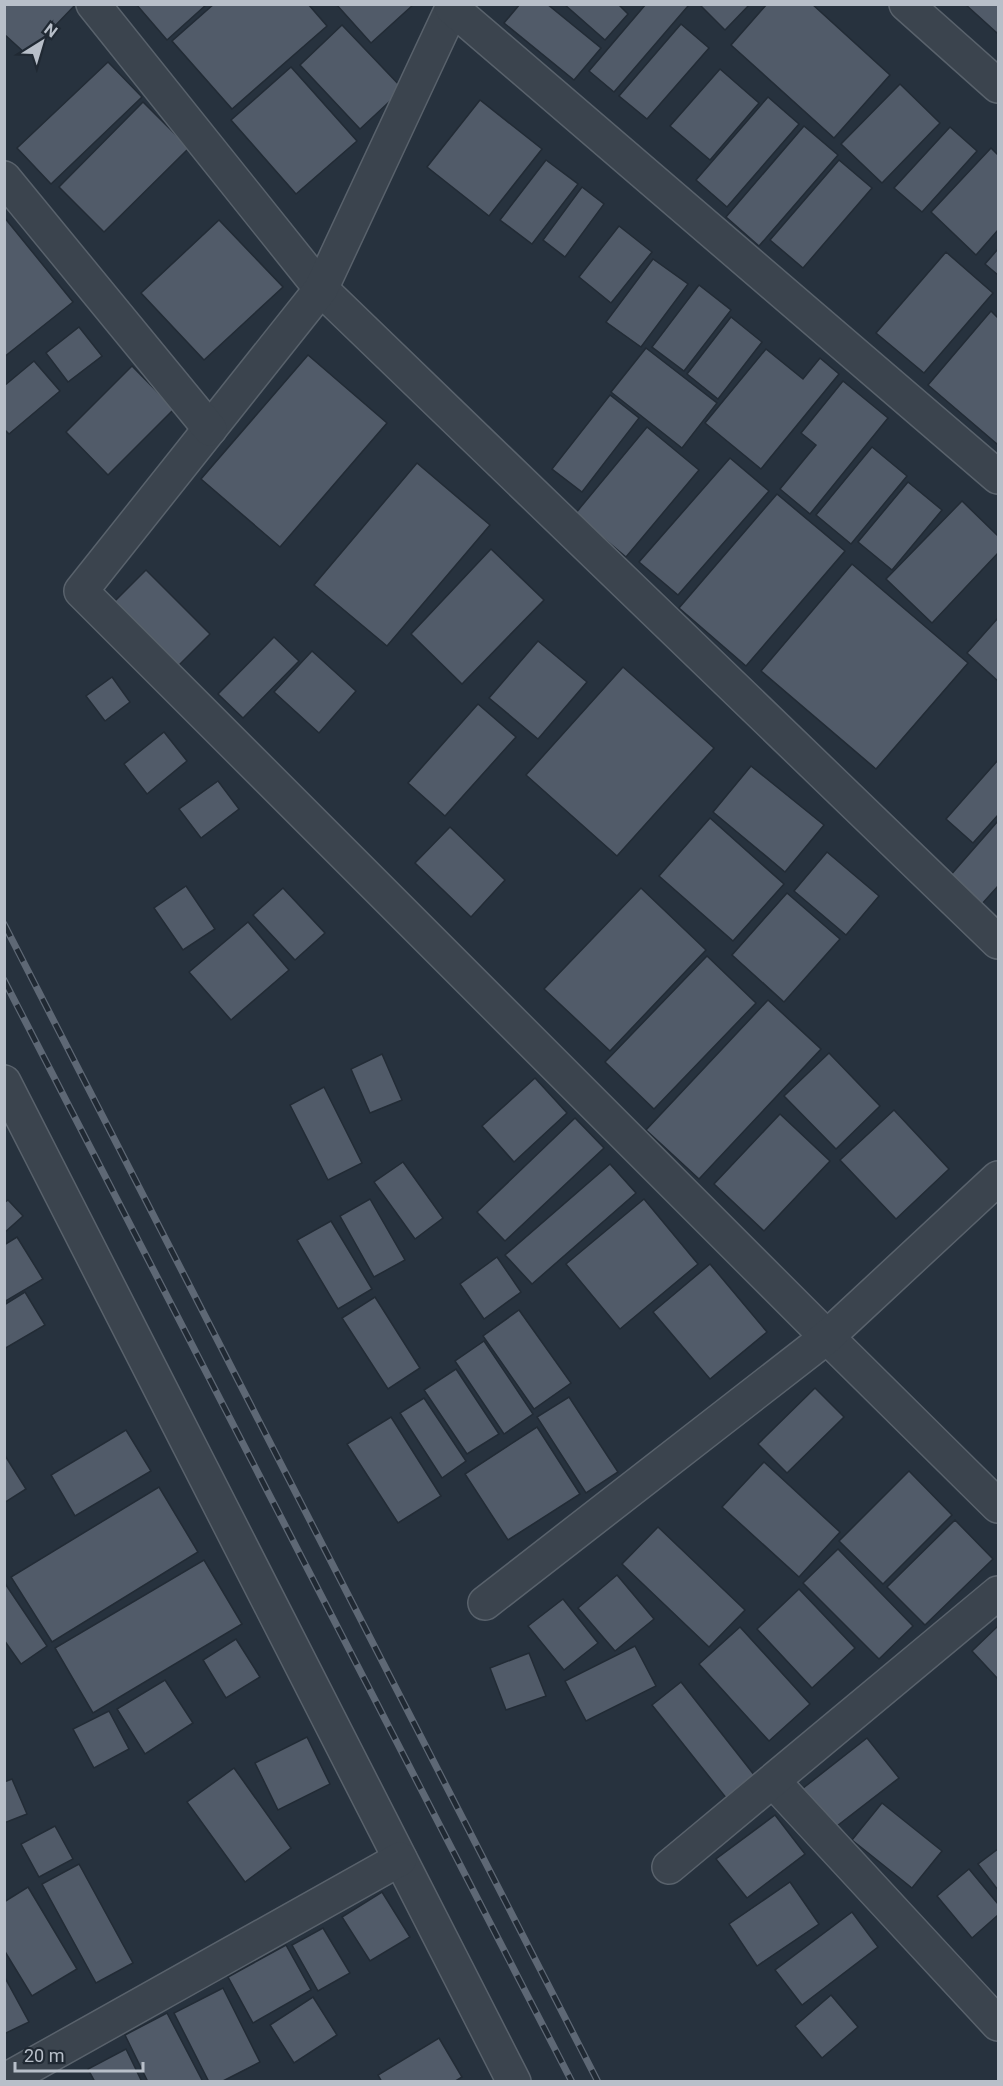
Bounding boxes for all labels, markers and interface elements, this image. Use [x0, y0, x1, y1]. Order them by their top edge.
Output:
north arrow [12, 12, 72, 72]
text: N [40, 19, 61, 41]
scale bar [15, 2035, 142, 2073]
text: 20 m [24, 2045, 64, 2066]

